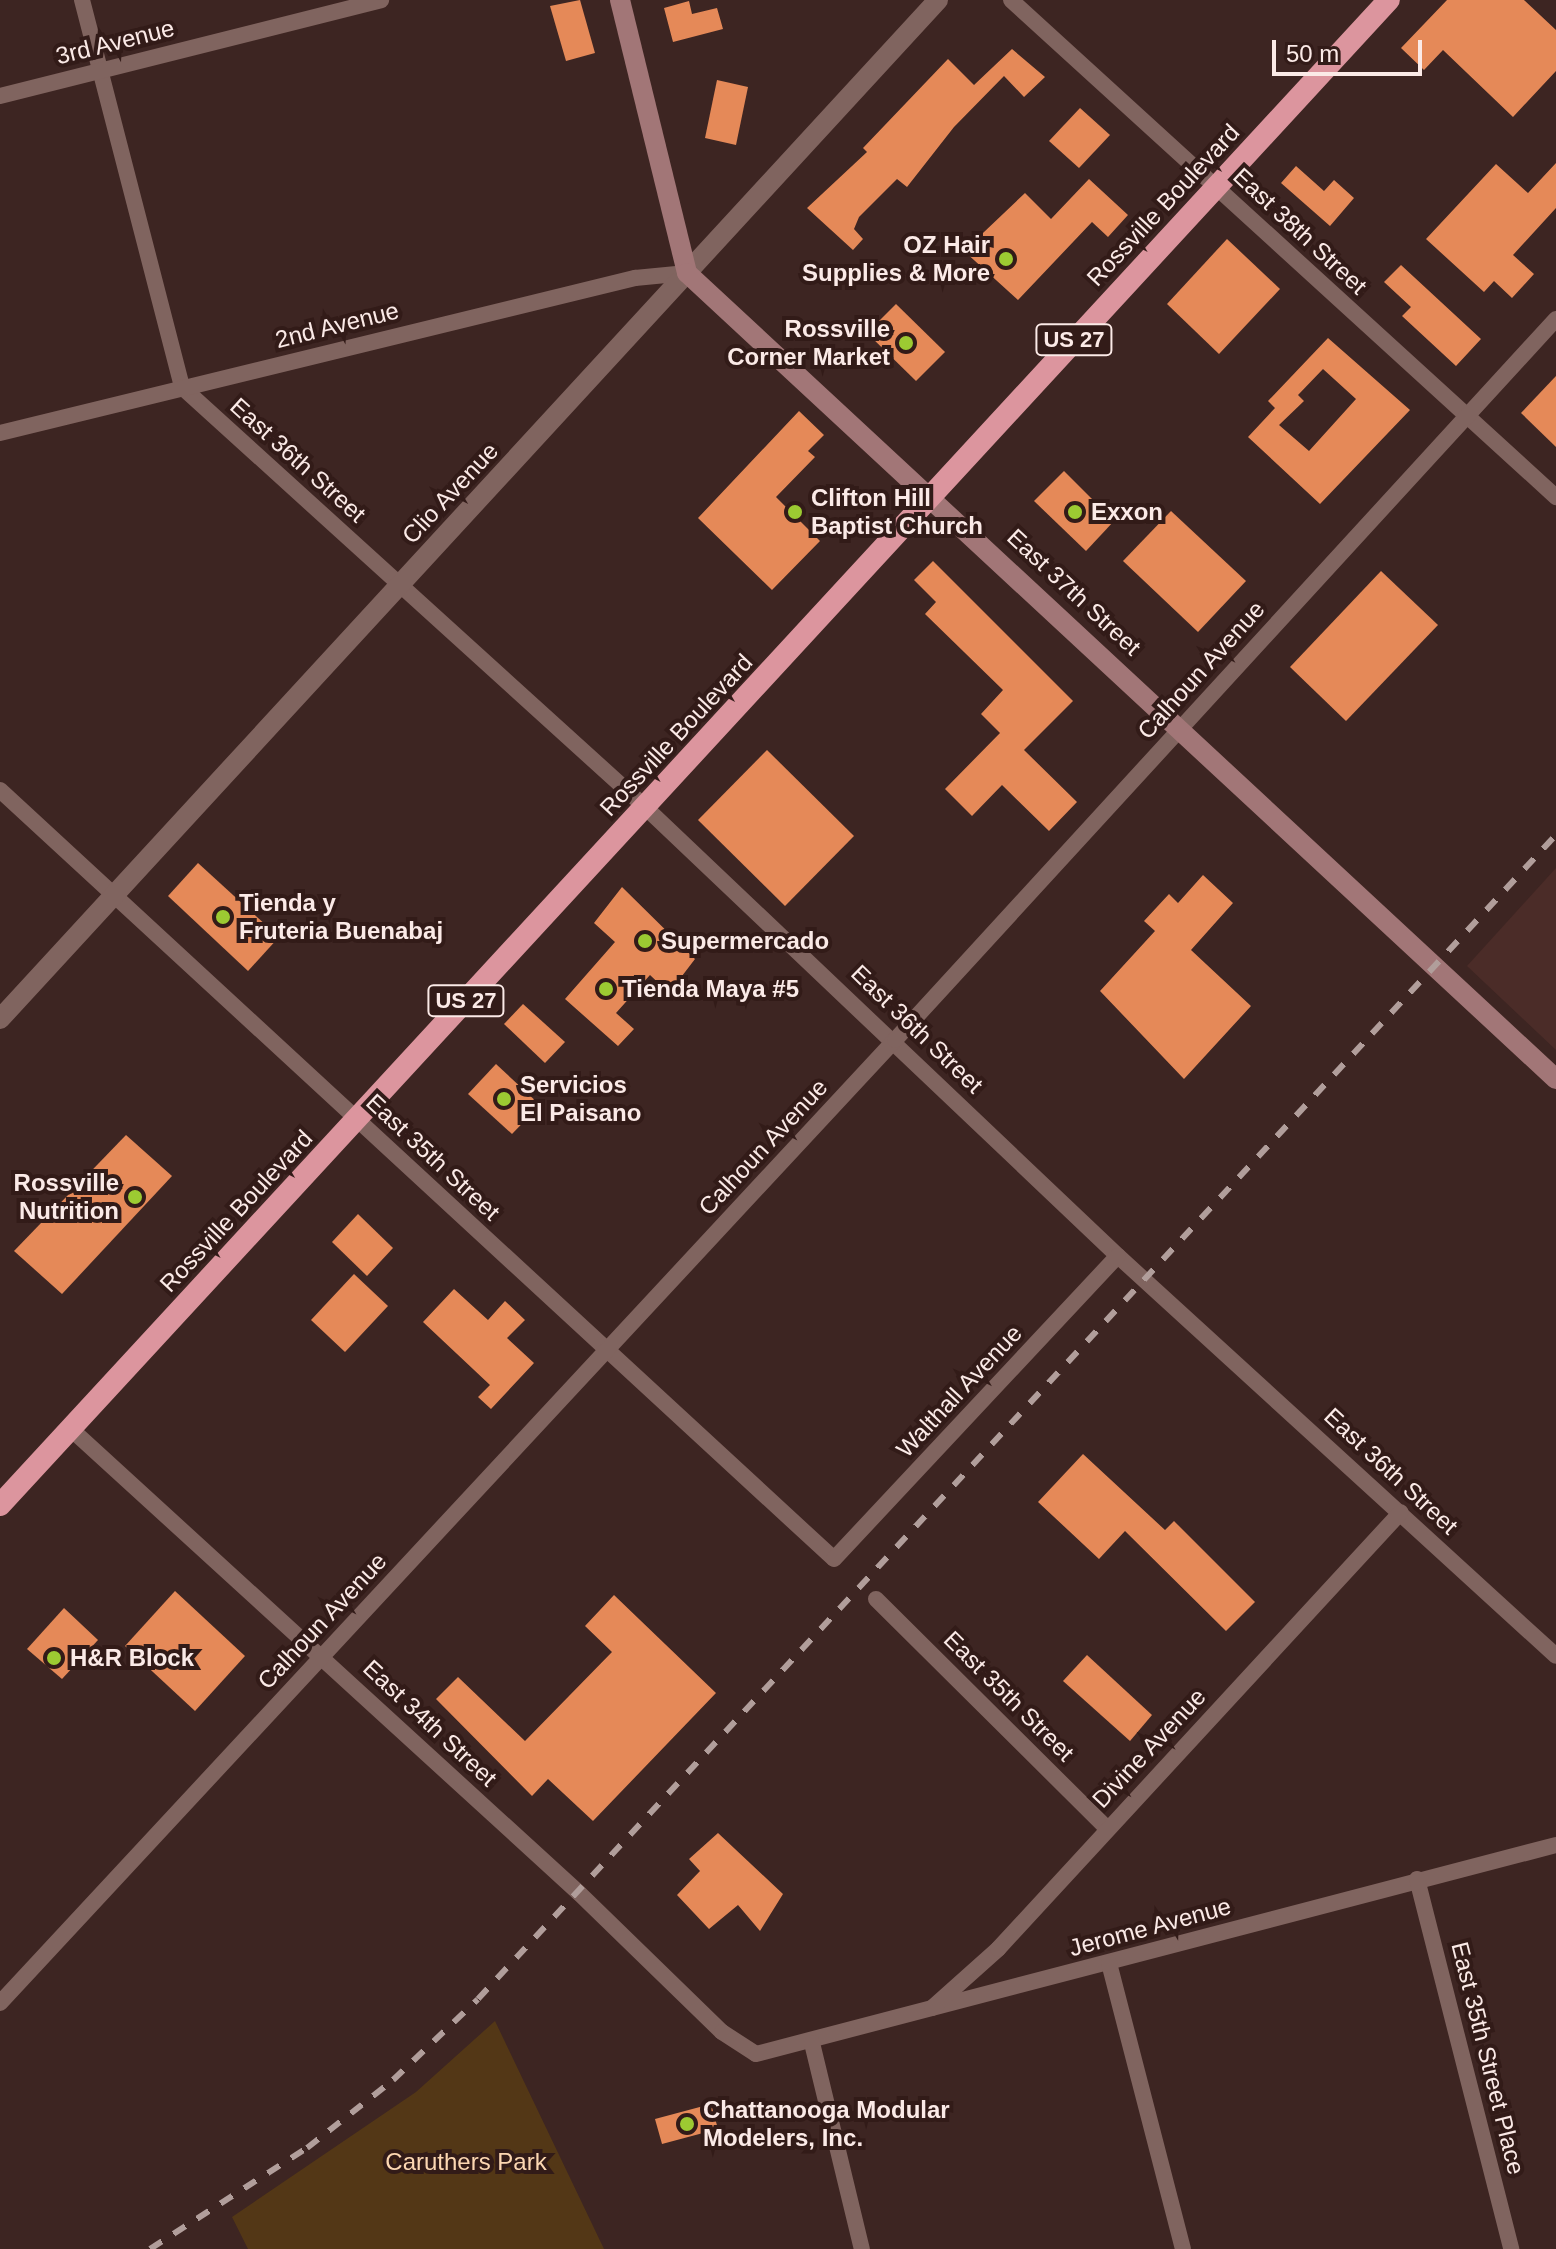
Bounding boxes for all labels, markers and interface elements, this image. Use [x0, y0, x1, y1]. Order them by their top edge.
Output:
street label: 3rd Avenue [52, 13, 178, 71]
scale bar [1276, 24, 1426, 74]
text: 50 m [1286, 40, 1339, 67]
street label: Rossville Boulevard [1081, 118, 1245, 292]
street label: East 38th Street [1227, 162, 1373, 300]
place label: OZ Hair Supplies & More [802, 231, 990, 287]
marker: OZ Hair Supplies & More [997, 250, 1015, 268]
street label: 2nd Avenue [272, 296, 402, 354]
place label: Rossville Corner Market [727, 315, 890, 371]
road number: US 27 [1034, 322, 1114, 358]
marker: Rossville Corner Market [897, 334, 915, 352]
street label: East 36th Street [224, 392, 372, 528]
street label: Clio Avenue [395, 436, 505, 550]
place label: Clifton Hill Baptist Church [811, 484, 983, 540]
place label: Exxon [1091, 498, 1163, 526]
marker: Clifton Hill Baptist Church [786, 503, 804, 521]
marker: Exxon [1066, 503, 1084, 521]
street label: East 37th Street [1001, 523, 1147, 661]
street label: Calhoun Avenue [1131, 595, 1271, 745]
street label: Rossville Boulevard [594, 648, 758, 822]
place label: Tienda y Fruteria Buenabaj [239, 889, 443, 945]
marker: Tienda y Fruteria Buenabaj [214, 908, 232, 926]
place label: Supermercado [661, 927, 829, 955]
marker: Supermercado [636, 932, 654, 950]
street label: East 36th Street [845, 959, 989, 1099]
place label: Tienda Maya #5 [622, 975, 799, 1003]
marker: Tienda Maya #5 [597, 980, 615, 998]
road number: US 27 [426, 983, 506, 1019]
place label: Servicios El Paisano [520, 1071, 641, 1127]
street label: Calhoun Avenue [692, 1072, 834, 1222]
street label: East 35th Street [360, 1088, 506, 1226]
marker: Servicios El Paisano [495, 1090, 513, 1108]
street label: Rossville Boulevard [154, 1124, 318, 1298]
place label: Rossville Nutrition [14, 1169, 119, 1225]
marker: Rossville Nutrition [126, 1188, 144, 1206]
street label: Walthall Avenue [890, 1318, 1028, 1464]
street label: East 36th Street [1318, 1402, 1464, 1540]
street label: Calhoun Avenue [251, 1546, 393, 1696]
street label: East 35th Street [938, 1625, 1080, 1767]
place label: H&R Block [70, 1644, 194, 1672]
marker: H&R Block [45, 1649, 63, 1667]
street label: East 34th Street [357, 1654, 503, 1792]
street label: Divine Avenue [1086, 1682, 1212, 1814]
street label: Jerome Avenue [1065, 1891, 1235, 1963]
street label: East 35th Street Place [1445, 1939, 1531, 2177]
place label: Chattanooga Modular Modelers, Inc. [703, 2096, 950, 2152]
marker: Chattanooga Modular Modelers, Inc. [678, 2115, 696, 2133]
park label: Caruthers Park [385, 2148, 547, 2176]

